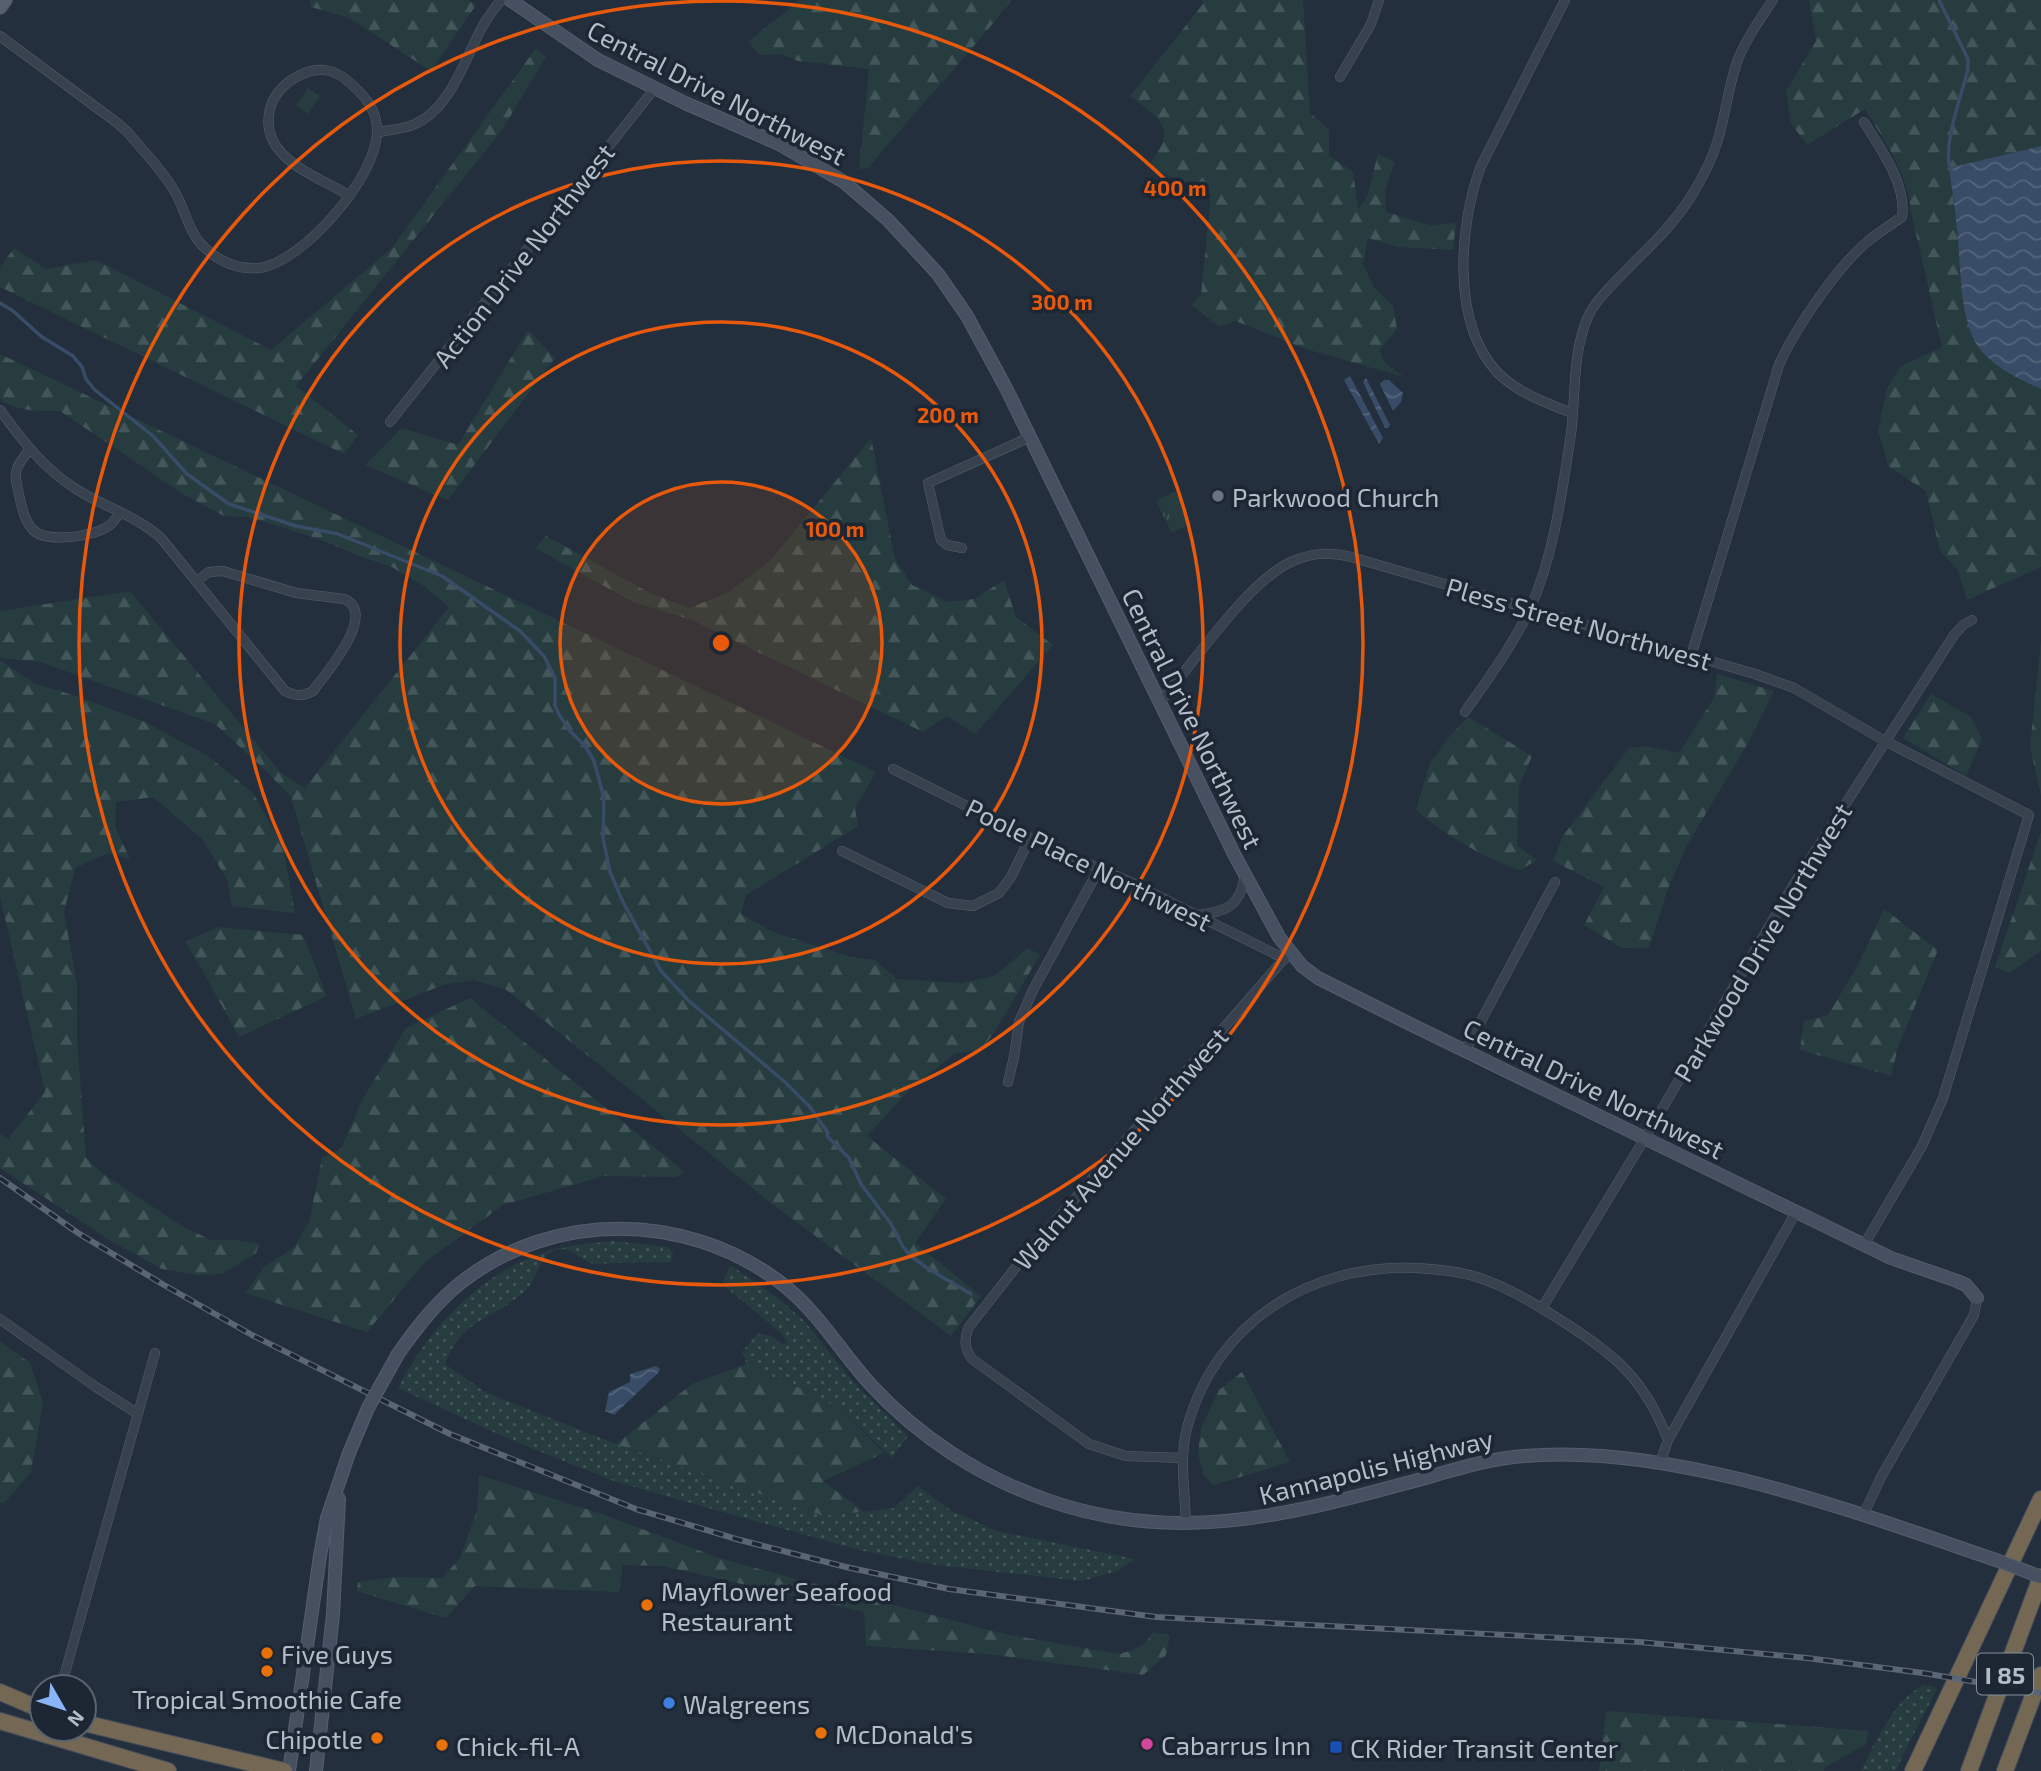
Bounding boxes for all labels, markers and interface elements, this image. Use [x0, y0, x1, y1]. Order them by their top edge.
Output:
street label: Central Drive Northwest [583, 13, 851, 171]
street label: Action Drive Northwest [426, 137, 620, 373]
text: 400 m [1144, 175, 1206, 200]
text: 300 m [1031, 289, 1093, 314]
text: 200 m [917, 402, 979, 427]
place label: Parkwood Church [1232, 481, 1439, 512]
marker: Parkwood Church [1210, 488, 1226, 504]
text: 100 m [806, 516, 864, 541]
street label: Pless Street Northwest [1443, 570, 1715, 676]
street label: Central Drive Northwest [1116, 583, 1270, 853]
centre of rings [709, 631, 733, 655]
street label: Poole Place Northwest [961, 791, 1217, 937]
street label: Parkwood Drive Northwest [1667, 797, 1858, 1087]
street label: Central Drive Northwest [1459, 1011, 1729, 1165]
street label: Walnut Avenue Northwest [1006, 1020, 1234, 1276]
street label: Kannapolis Highway [1256, 1422, 1496, 1510]
place label: Mayflower Seafood Restaurant [661, 1575, 892, 1636]
marker: Mayflower Seafood Restaurant [639, 1597, 655, 1613]
place label: Five Guys [281, 1638, 393, 1669]
marker: Five Guys [259, 1645, 275, 1661]
road number: I 85 [1977, 1654, 2033, 1694]
marker: Tropical Smoothie Cafe [259, 1663, 275, 1679]
north arrow [28, 1673, 98, 1743]
place label: Tropical Smoothie Cafe [132, 1683, 402, 1714]
place label: Walgreens [683, 1688, 810, 1719]
marker: Walgreens [661, 1695, 677, 1711]
text: N [63, 1706, 90, 1732]
place label: McDonald's [835, 1718, 973, 1749]
place label: Chipotle [265, 1723, 363, 1754]
marker: McDonald's [813, 1725, 829, 1741]
place label: Cabarrus Inn [1161, 1729, 1311, 1760]
marker: Chipotle [369, 1730, 385, 1746]
place label: Chick-fil-A [456, 1730, 580, 1761]
place label: CK Rider Transit Center [1350, 1732, 1618, 1763]
marker: Cabarrus Inn [1139, 1736, 1155, 1752]
marker: Chick-fil-A [434, 1737, 450, 1753]
marker: CK Rider Transit Center [1328, 1739, 1344, 1755]

